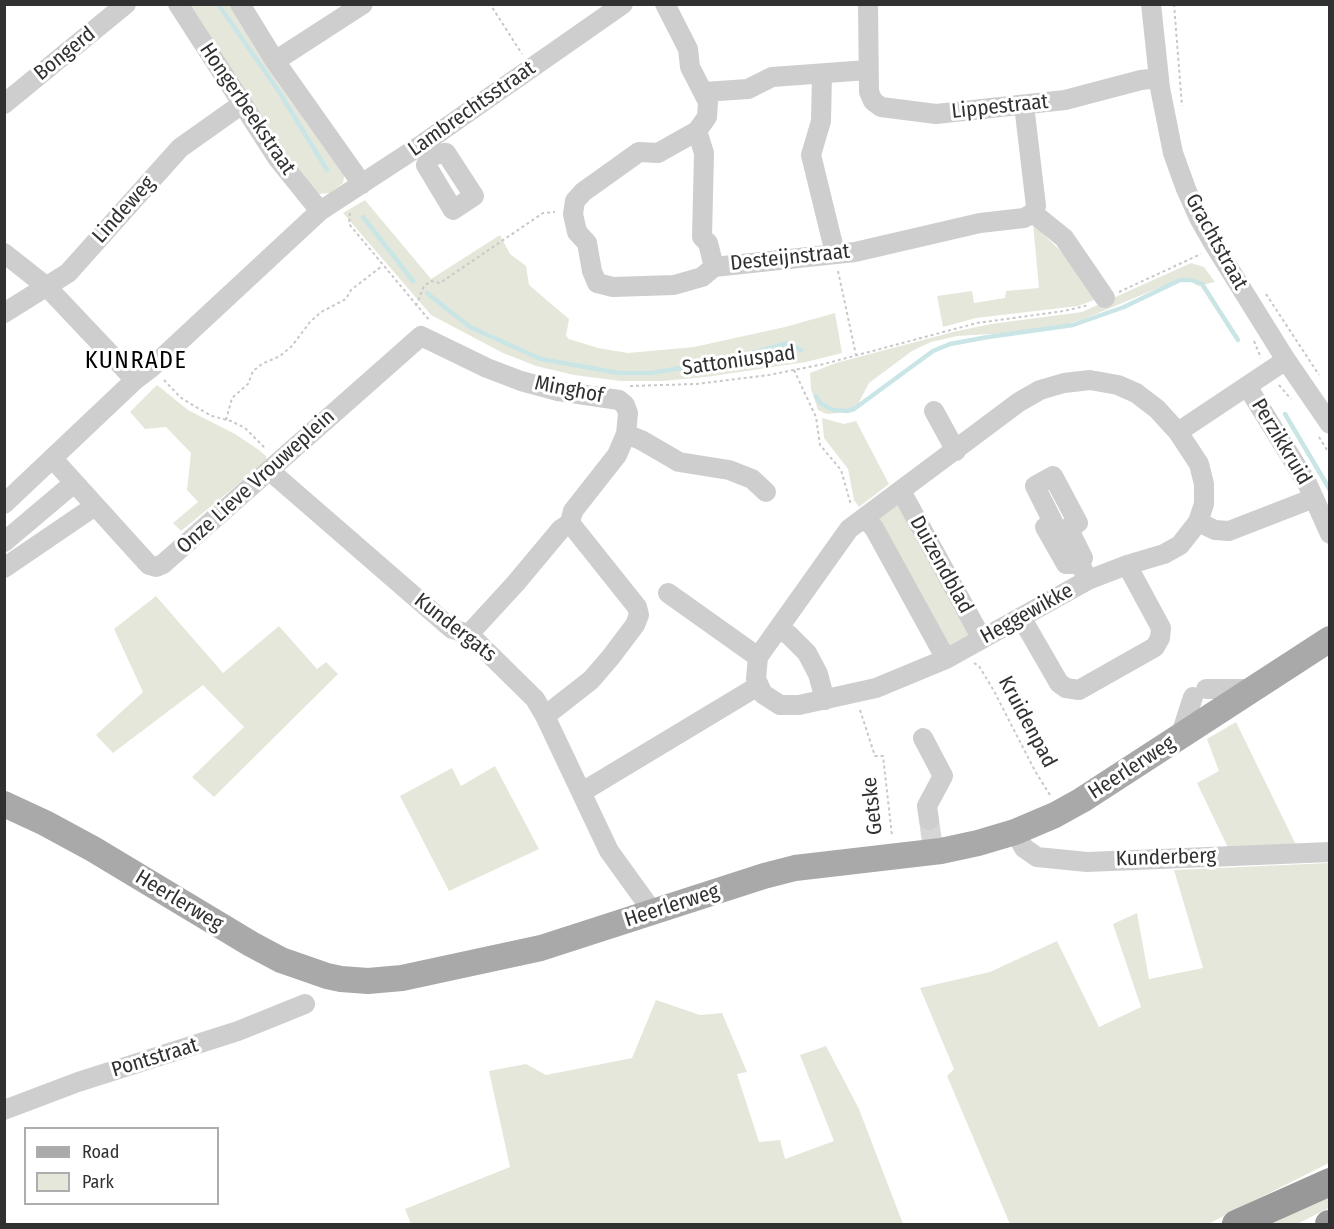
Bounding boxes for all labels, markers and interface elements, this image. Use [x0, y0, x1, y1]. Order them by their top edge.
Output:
street label: Bongerd [29, 22, 101, 86]
street label: Hongerbeekstraat [194, 38, 300, 180]
street label: Lambrechtsstraat [404, 56, 540, 162]
street label: Lippestraat [950, 89, 1050, 125]
street label: Lindeweg [87, 171, 161, 249]
street label: Grachtstraat [1179, 190, 1253, 294]
street label: Desteijnstraat [729, 239, 851, 277]
street label: Sattoniuspad [681, 341, 797, 381]
district label: KUNRADE [85, 347, 187, 375]
street label: Minghof [532, 371, 606, 409]
street label: Perzikkruid [1246, 394, 1316, 490]
street label: Onze Lieve Vrouweplein [172, 404, 340, 560]
street label: Duizendblad [904, 512, 978, 618]
street label: Heggewikke [976, 578, 1078, 650]
street label: Kundergats [409, 588, 501, 668]
street label: Kruidenpad [992, 672, 1062, 772]
street label: Heerlerweg [1084, 731, 1180, 805]
street label: Getske [857, 776, 889, 836]
street label: Kunderberg [1115, 844, 1217, 872]
street label: Heerlerweg [131, 865, 227, 937]
street label: Heerlerweg [622, 879, 722, 933]
street label: Pontstraat [109, 1033, 201, 1083]
legend [24, 1127, 219, 1205]
text: Road [82, 1141, 119, 1163]
text: Park [82, 1171, 114, 1193]

